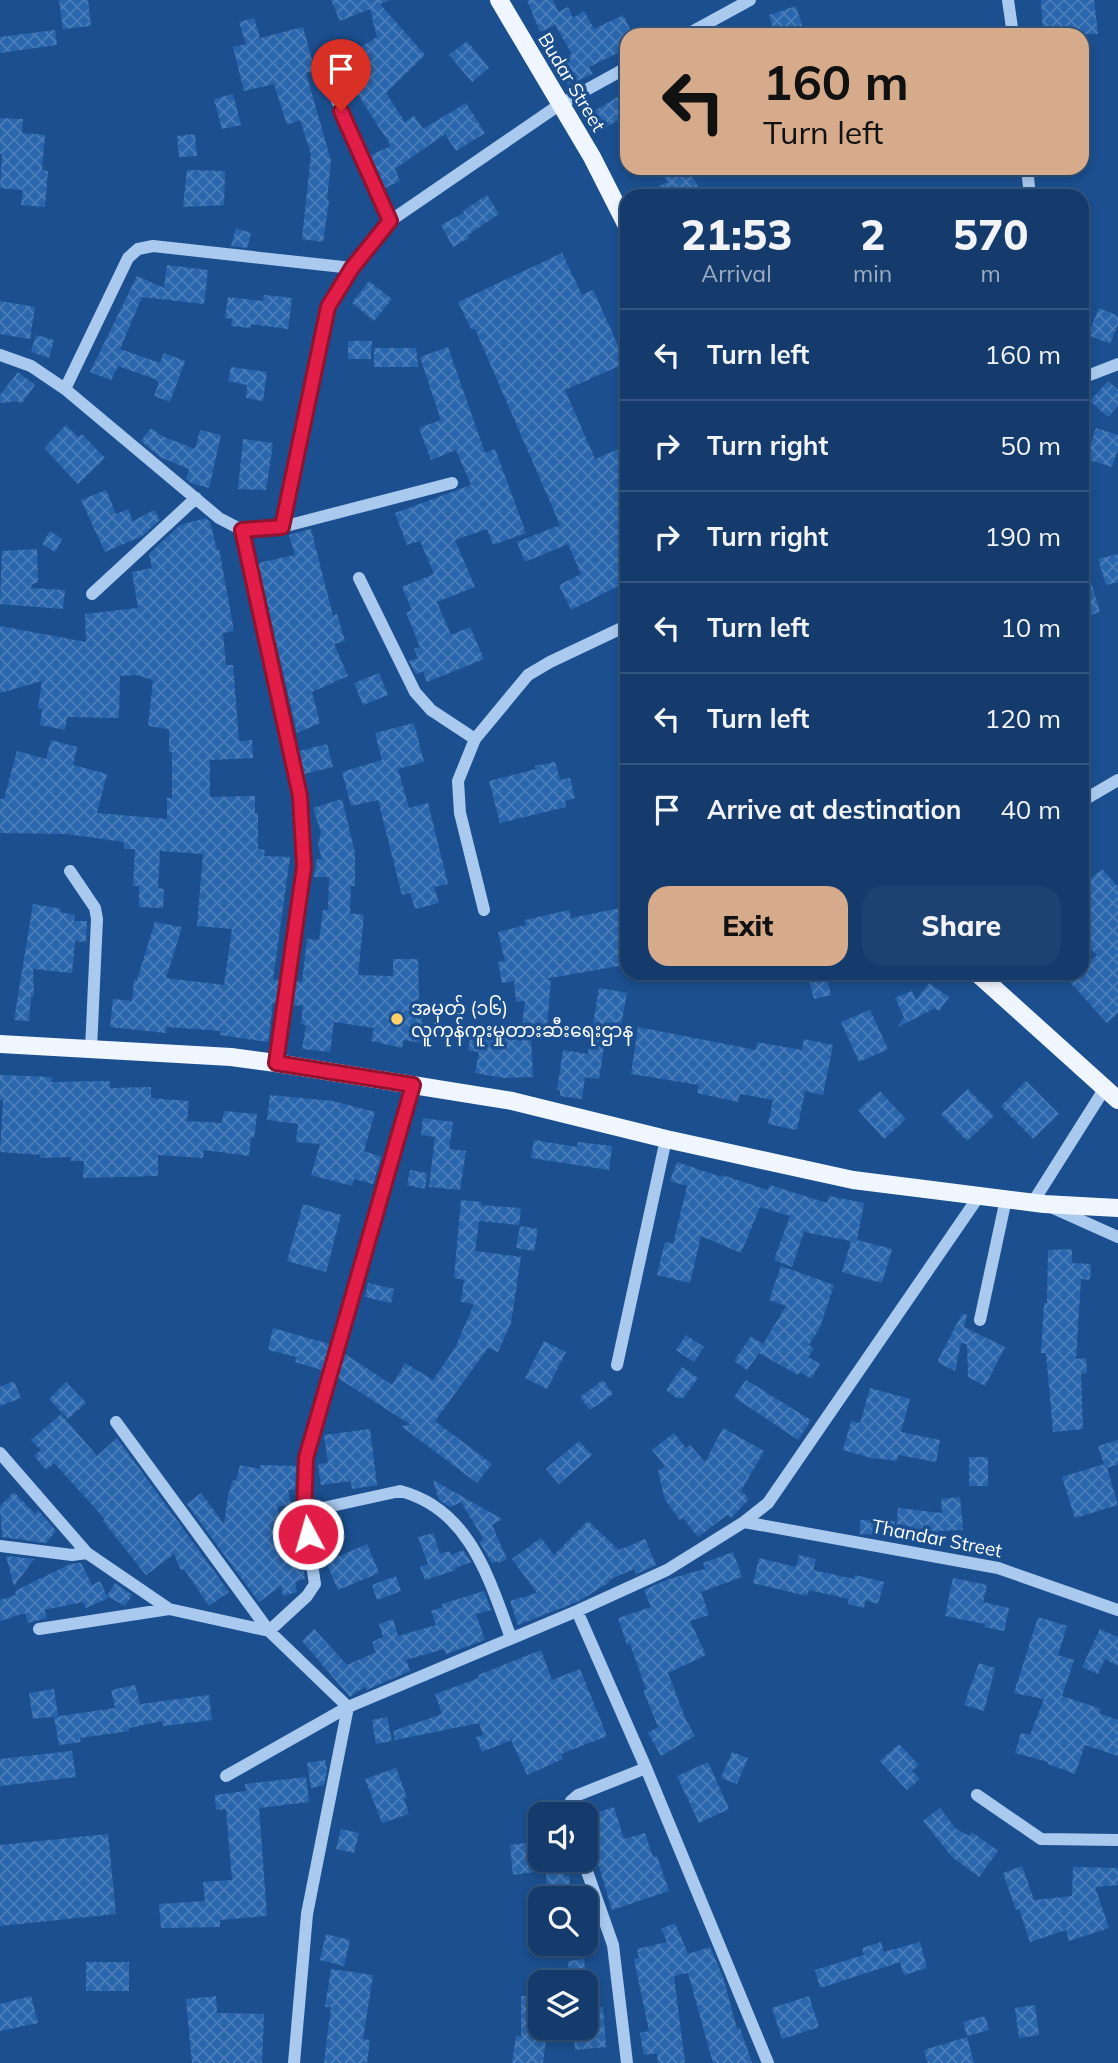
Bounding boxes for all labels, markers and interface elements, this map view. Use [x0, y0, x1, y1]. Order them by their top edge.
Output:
street label: Budar Street [533, 28, 611, 136]
pin [311, 39, 371, 111]
icon: arrive [322, 50, 360, 88]
text: 160 m [763, 51, 909, 112]
icon: left [648, 56, 739, 147]
text: Turn left [763, 112, 883, 152]
text: 21:53 [681, 208, 792, 261]
text: 2 [860, 208, 885, 261]
text: 570 [953, 208, 1028, 261]
text: Arrival [701, 259, 772, 288]
text: min [853, 259, 892, 288]
text: m [980, 259, 1001, 288]
icon: left [648, 336, 686, 374]
text: Turn left [707, 338, 809, 371]
text: 160 m [985, 338, 1061, 371]
icon: right [648, 427, 686, 465]
text: Turn right [707, 429, 828, 462]
text: 50 m [1000, 429, 1061, 462]
icon: right [648, 518, 686, 556]
text: Turn right [707, 520, 828, 553]
text: 190 m [985, 520, 1061, 553]
icon: left [648, 609, 686, 647]
text: Turn left [707, 611, 809, 644]
text: 10 m [1000, 611, 1061, 644]
icon: left [648, 700, 686, 738]
text: Turn left [707, 702, 809, 735]
text: 120 m [985, 702, 1061, 735]
icon: arrive [648, 791, 686, 829]
text: Arrive at destination [707, 793, 962, 826]
text: 40 m [1000, 793, 1061, 826]
button: Exit [648, 886, 848, 966]
button: Share [862, 886, 1061, 966]
place label: အမှတ် (၁၆) လူကုန်ကူးမှုတားဆီးရေးဌာန [411, 994, 633, 1047]
marker: အမှတ် (၁၆) လူကုန်ကူးမှုတားဆီးရေးဌာန [389, 1011, 405, 1027]
position arrow [271, 1497, 345, 1571]
street label: Thandar Street [870, 1514, 1005, 1562]
map controls [528, 1802, 598, 2040]
button: sound [528, 1802, 598, 1872]
button: search [528, 1886, 598, 1956]
button: layers [528, 1970, 598, 2040]

